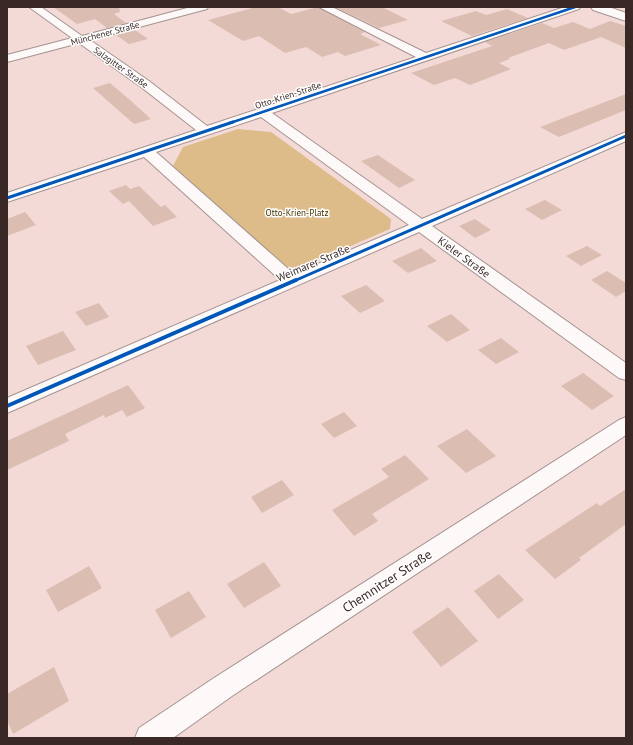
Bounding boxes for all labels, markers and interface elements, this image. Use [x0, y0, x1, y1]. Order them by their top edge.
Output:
street label: Münchener Straße [69, 18, 141, 47]
street label: Salzgitter Straße [92, 44, 151, 90]
street label: Otto-Krien-Straße [254, 79, 323, 111]
park label: Otto-Krien-Platz [266, 207, 328, 218]
street label: Kieler Straße [435, 233, 493, 281]
street label: Weimarer Straße [274, 241, 352, 285]
street label: Chemnitzer Straße [339, 546, 435, 616]

